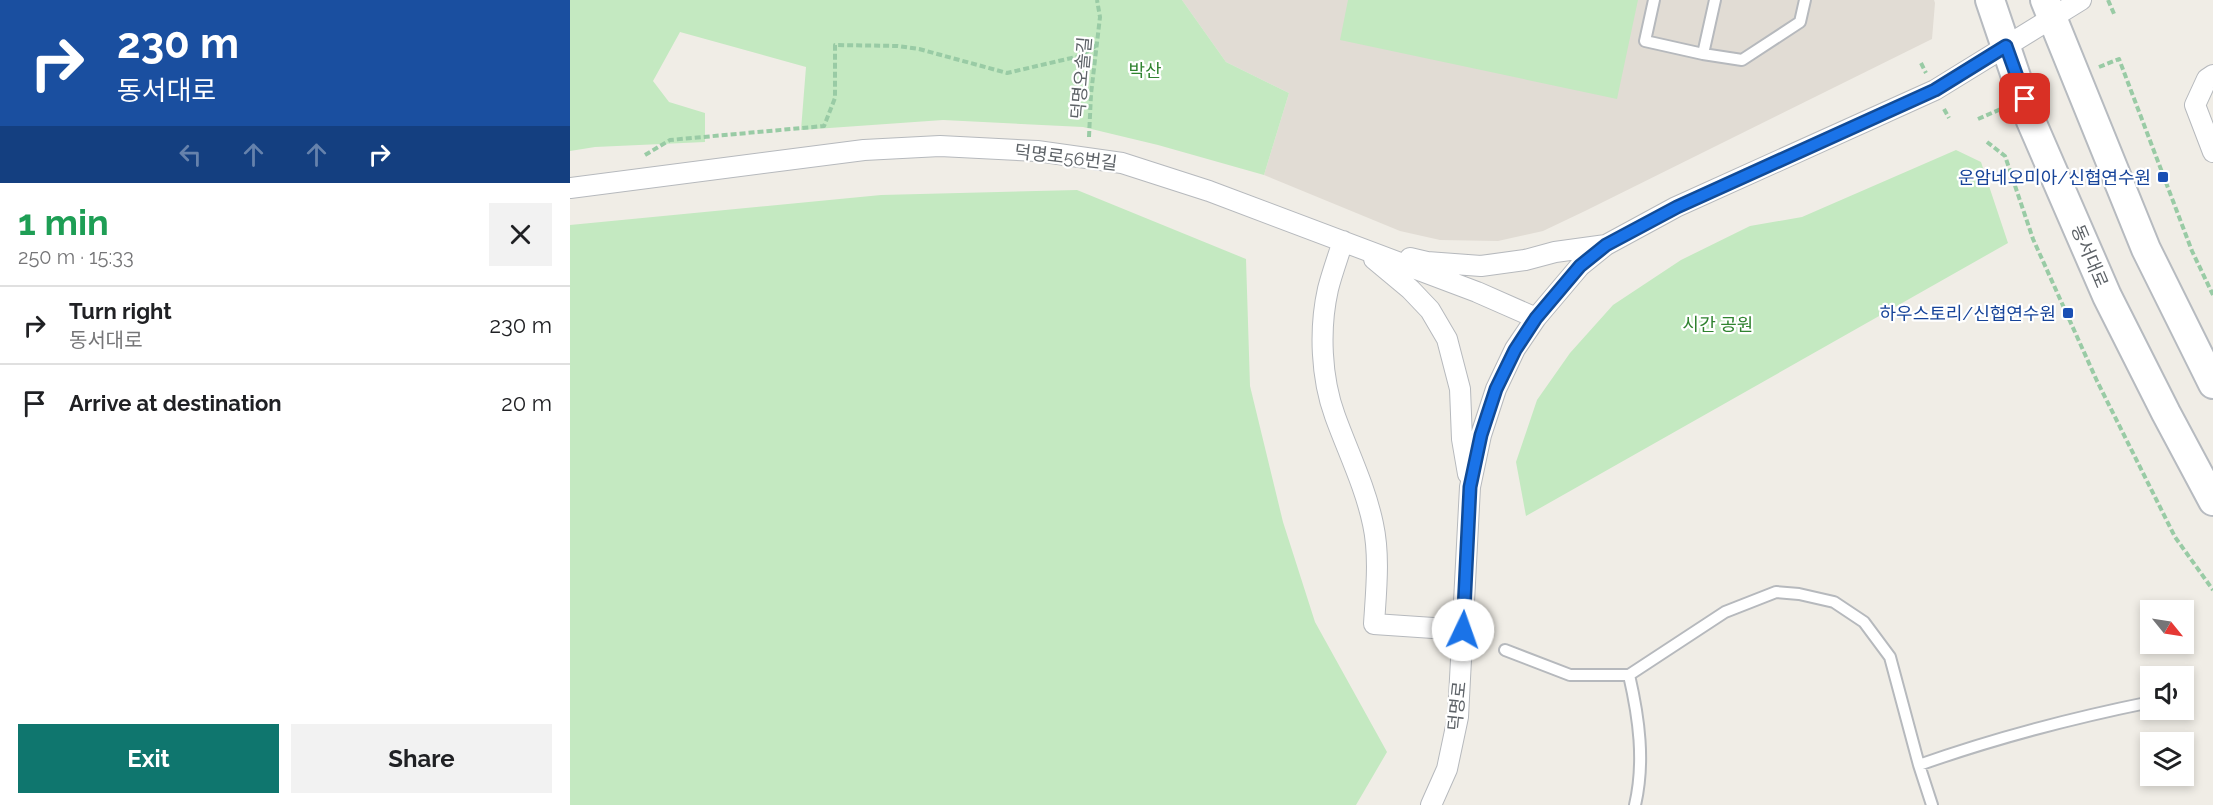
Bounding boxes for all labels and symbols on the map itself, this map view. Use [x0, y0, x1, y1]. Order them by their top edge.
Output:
street label: 덕명오솔길 [1067, 36, 1095, 120]
park label: 박산 [1128, 60, 1162, 81]
pin [1999, 73, 2050, 124]
street label: 덕명로56번길 [1013, 140, 1119, 174]
place label: 운암네오미아/신협연수원 [1958, 167, 2151, 188]
marker: 운암네오미아/신협연수원 [2156, 170, 2170, 184]
street label: 동서대로 [2067, 221, 2113, 291]
place label: 하우스토리/신협연수원 [1880, 303, 2056, 324]
marker: 하우스토리/신협연수원 [2061, 306, 2075, 320]
park label: 시간 공원 [1683, 314, 1753, 335]
position arrow [1431, 598, 1495, 662]
north arrow [2140, 600, 2194, 654]
street label: 덕명로 [1444, 680, 1470, 732]

